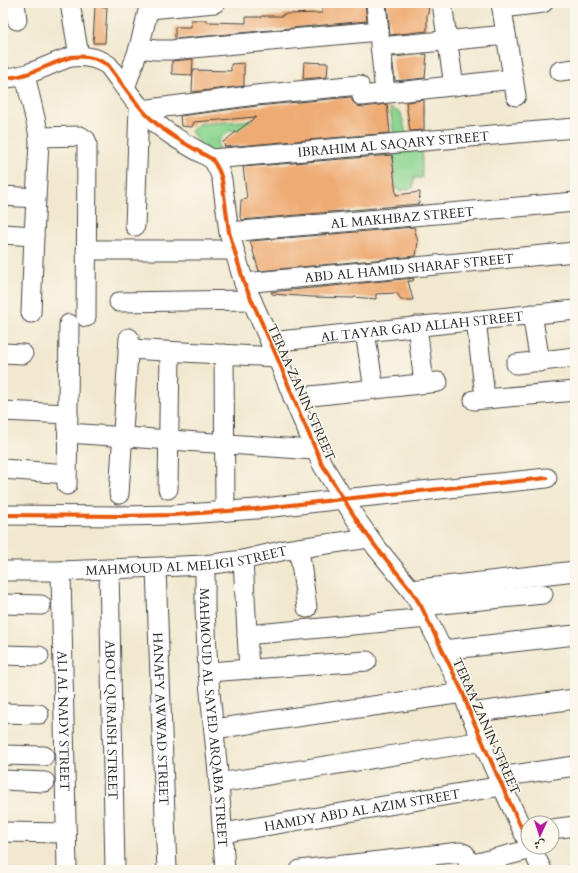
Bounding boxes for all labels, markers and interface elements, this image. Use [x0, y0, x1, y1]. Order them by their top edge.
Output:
street label: IBRAHIM AL SAQARY STREET [297, 127, 490, 162]
street label: AL MAKHBAZ STREET [330, 203, 476, 233]
street label: ABD AL HAMID SHARAF STREET [304, 250, 515, 287]
street label: AL TAYAR GAD ALLAH STREET [320, 307, 525, 347]
street label: TERAA ZANIN STREET [263, 321, 340, 464]
street label: MAHMOUD AL MELIGI STREET [85, 542, 289, 580]
street label: MAHMOUD AL SAYED ARQABA STREET [195, 588, 231, 848]
street label: HANAFY AWWAD STREET [148, 632, 173, 806]
street label: ABOU QURAISH STREET [100, 640, 122, 800]
street label: ALI AL NADY STREET [53, 651, 73, 792]
street label: TERAA ZANIN STREET [448, 655, 525, 798]
street label: HAMDY ABD AL AZIM STREET [263, 785, 462, 836]
north arrow [520, 815, 560, 855]
text: ش [534, 837, 545, 852]

